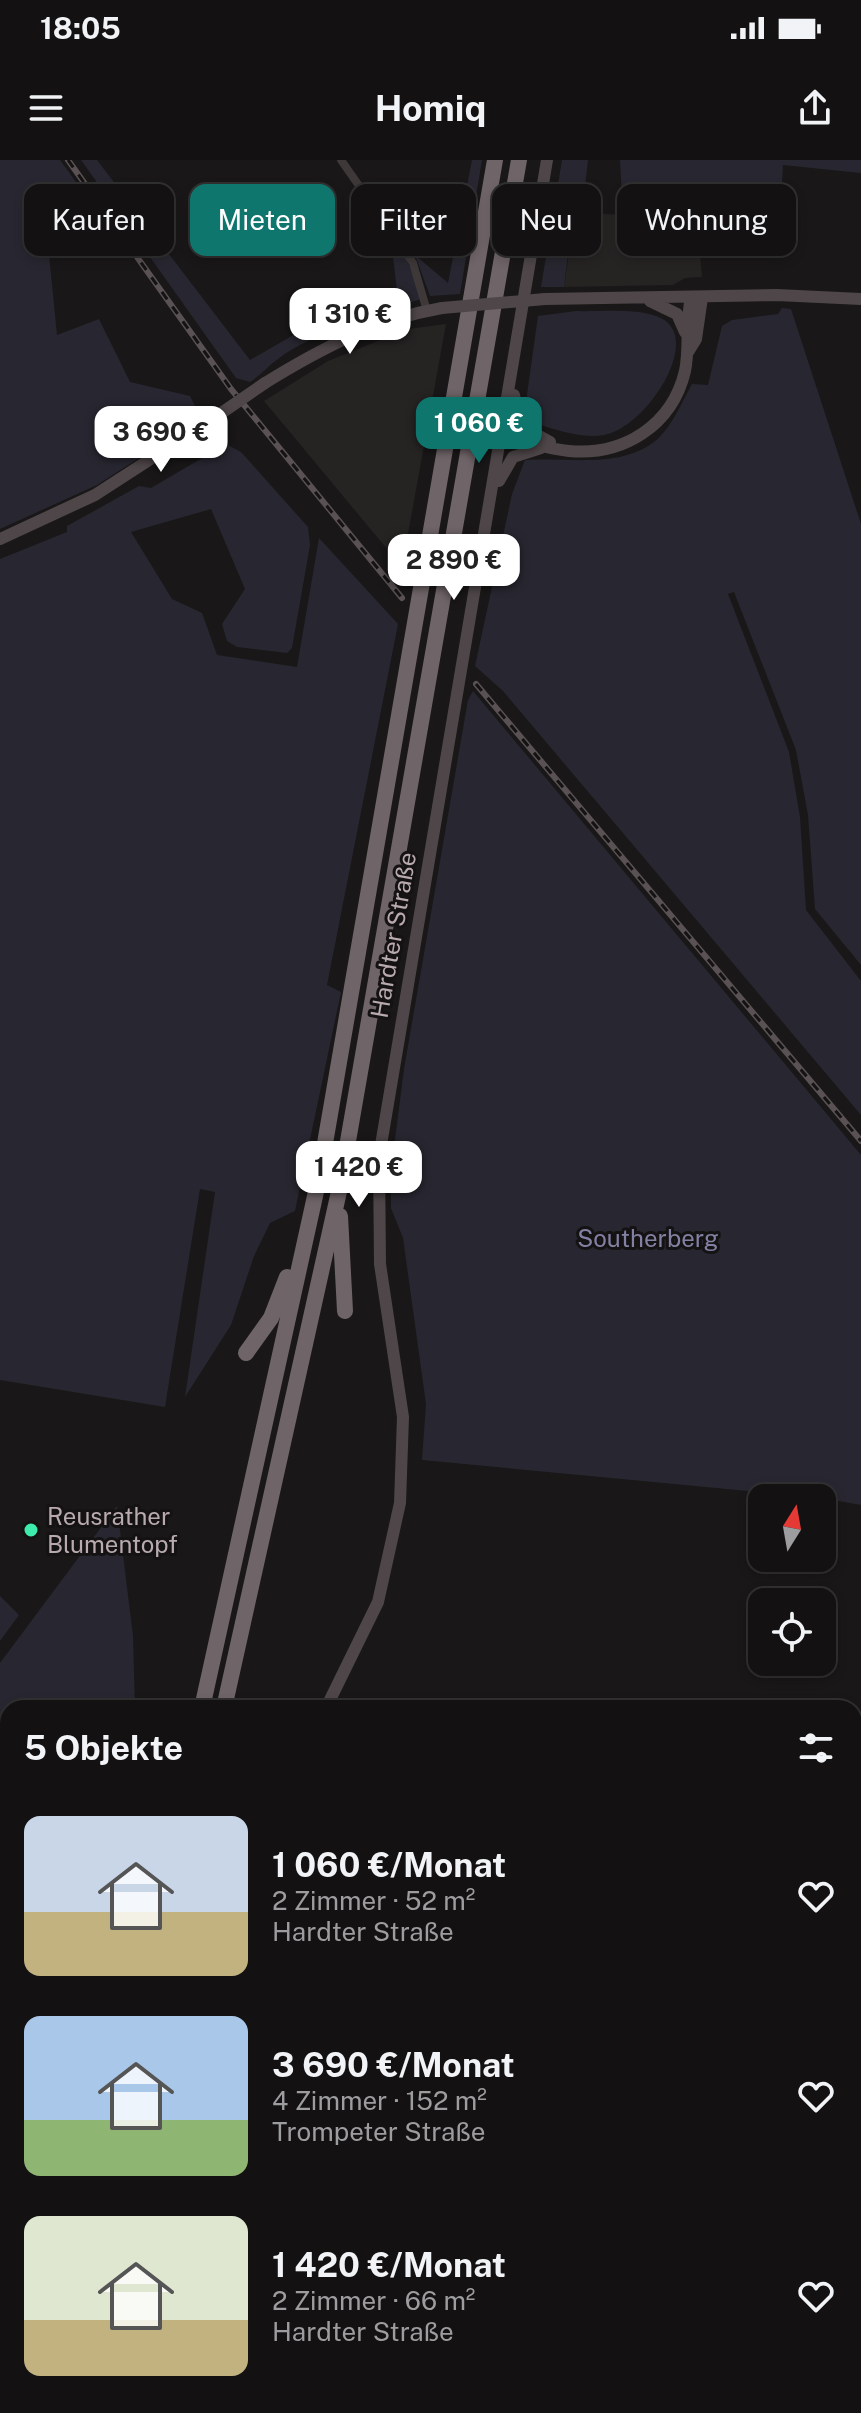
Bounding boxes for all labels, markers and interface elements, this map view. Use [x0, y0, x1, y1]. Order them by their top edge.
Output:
text: 18:05 [40, 10, 121, 46]
icon: menu [24, 86, 68, 130]
icon: share [793, 86, 837, 130]
text: Homiq [375, 87, 486, 129]
chip: Kaufen [24, 184, 174, 256]
chip: Mieten [190, 184, 335, 256]
chip: Filter [351, 184, 476, 256]
chip: Neu [492, 184, 601, 256]
chip: Wohnung [617, 184, 796, 256]
pin: 1 310 € [276, 288, 424, 356]
text: 1 310 € [308, 298, 392, 329]
pin: 1 060 € [405, 397, 553, 465]
pin: 3 690 € [87, 406, 235, 474]
text: 1 060 € [434, 407, 524, 438]
text: 3 690 € [113, 416, 209, 447]
pin: 2 890 € [380, 534, 528, 602]
text: 2 890 € [406, 544, 502, 575]
street label: Hardter Straße [365, 850, 421, 1020]
pin: 1 420 € [285, 1141, 433, 1209]
text: 1 420 € [314, 1151, 404, 1182]
park label: Southerberg [577, 1224, 719, 1252]
north arrow [748, 1484, 836, 1572]
map controls [748, 1484, 836, 1676]
place label: Reusrather Blumentopf [47, 1502, 178, 1558]
marker: Reusrather Blumentopf [22, 1521, 40, 1539]
button: locate [748, 1588, 836, 1676]
icon: filters [794, 1726, 838, 1770]
text: 5 Objekte [24, 1728, 183, 1768]
text: 1 060 €/Monat [272, 1845, 506, 1885]
icon: home [88, 1848, 184, 1944]
icon: heart [794, 1874, 838, 1918]
text: 2 Zimmer · 52 m² [272, 1885, 475, 1916]
text: Hardter Straße [272, 1916, 454, 1947]
text: 3 690 €/Monat [272, 2045, 515, 2085]
icon: home [88, 2048, 184, 2144]
icon: heart [794, 2074, 838, 2118]
text: 4 Zimmer · 152 m² [272, 2085, 487, 2116]
text: Trompeter Straße [272, 2116, 485, 2147]
text: 1 420 €/Monat [272, 2245, 506, 2285]
icon: home [88, 2248, 184, 2344]
icon: heart [794, 2274, 838, 2318]
text: 2 Zimmer · 66 m² [272, 2285, 475, 2316]
text: Hardter Straße [272, 2316, 454, 2347]

